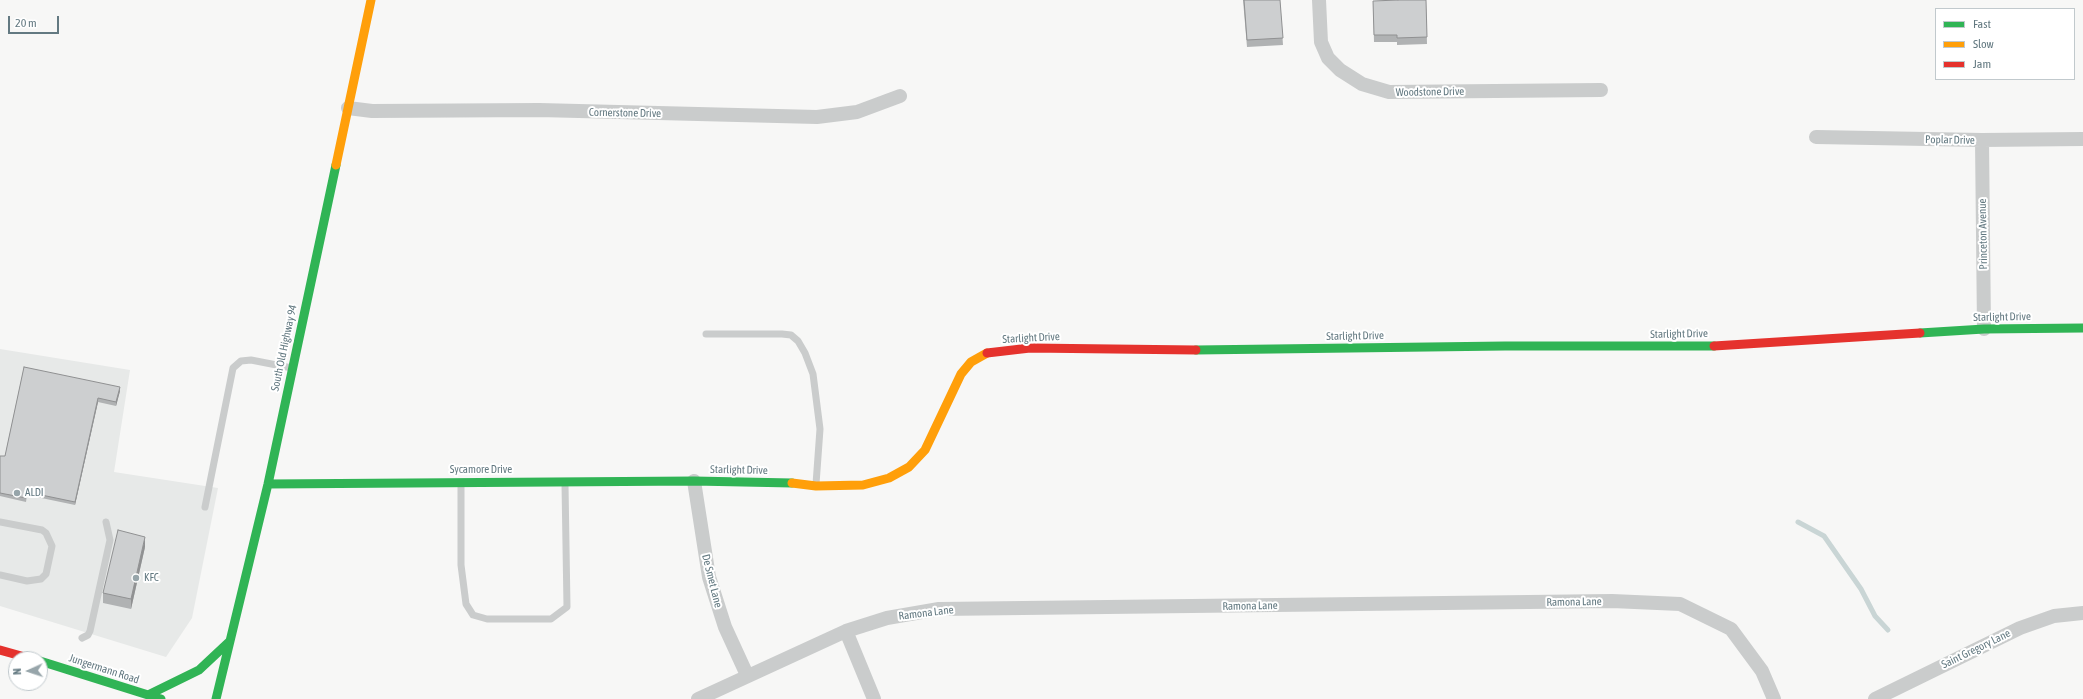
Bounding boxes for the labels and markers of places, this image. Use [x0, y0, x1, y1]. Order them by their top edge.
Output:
place label: ALDI [25, 486, 44, 500]
marker: ALDI [12, 488, 22, 498]
place label: KFC [144, 571, 159, 585]
marker: KFC [131, 573, 141, 583]

